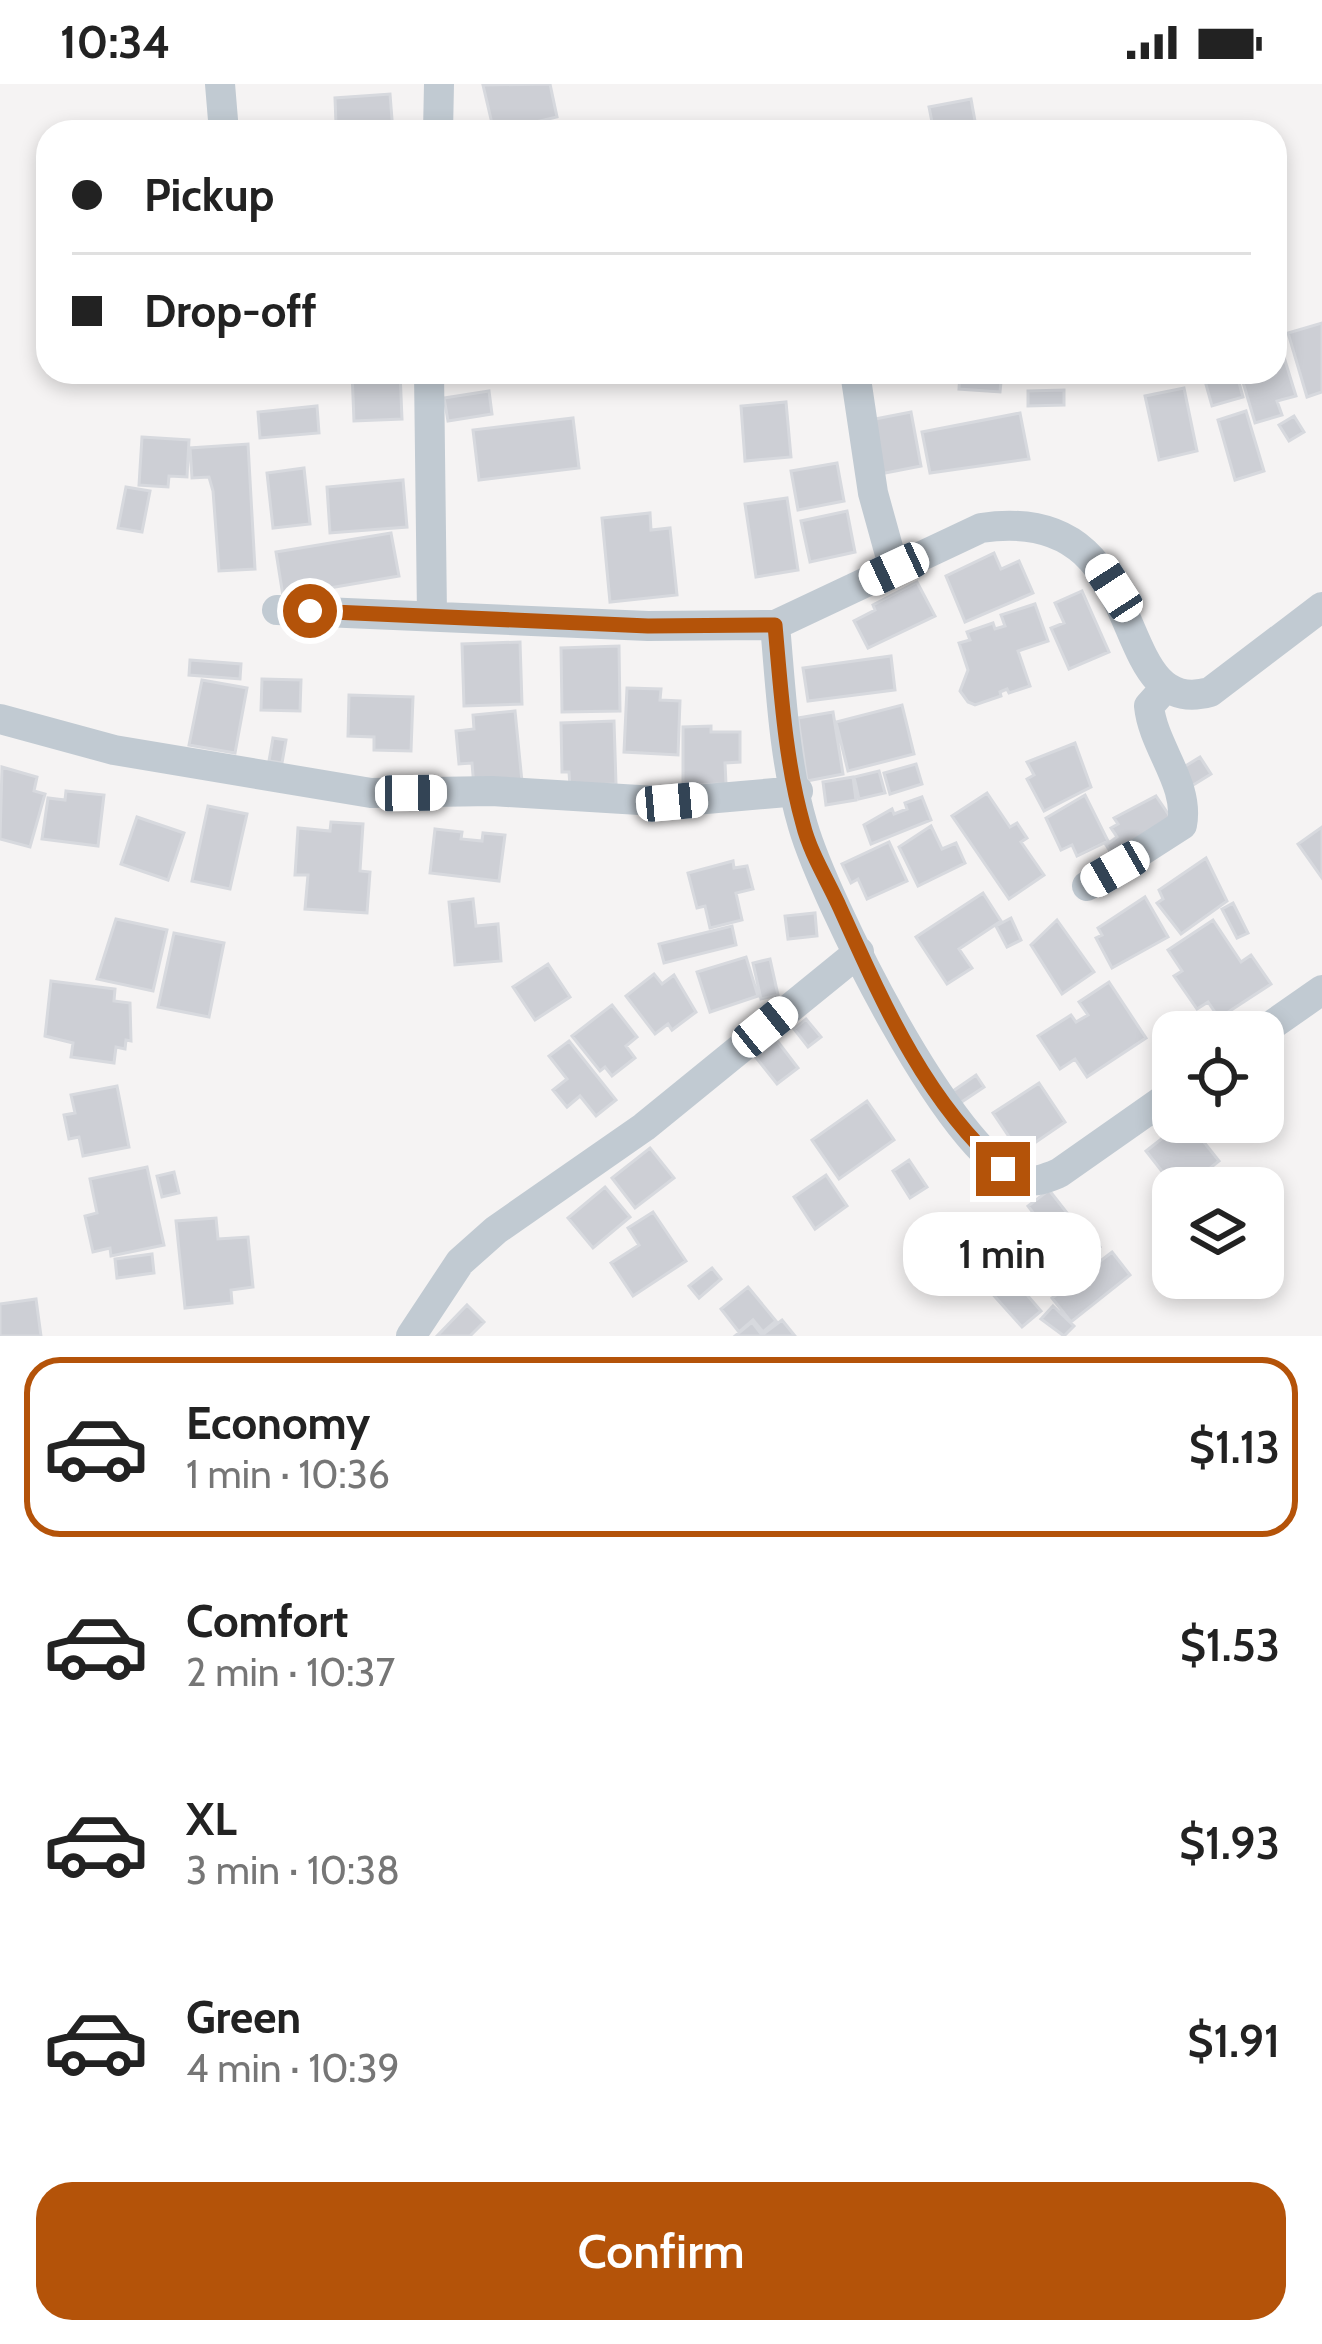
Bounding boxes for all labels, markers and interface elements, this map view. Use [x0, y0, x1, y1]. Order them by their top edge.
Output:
text: 10:34 [60, 15, 171, 69]
text: Pickup [144, 168, 274, 222]
text: Drop-off [144, 284, 317, 338]
car [854, 537, 934, 601]
car [1079, 548, 1149, 628]
route start [283, 584, 337, 638]
car [375, 774, 447, 812]
car [635, 781, 709, 823]
car [1075, 835, 1155, 903]
car [726, 990, 804, 1064]
map controls [1152, 1011, 1284, 1299]
button: locate [1152, 1011, 1284, 1143]
route end [976, 1142, 1030, 1196]
button: layers [1152, 1167, 1284, 1299]
callout: 1 min [904, 1211, 1102, 1295]
text: 1 min [958, 1230, 1046, 1278]
icon: car [42, 1393, 150, 1501]
text: Economy [186, 1396, 370, 1450]
text: $1.13 [1189, 1420, 1280, 1474]
text: 1 min · 10:36 [186, 1450, 390, 1498]
icon: car [42, 1591, 150, 1699]
text: Comfort [186, 1594, 349, 1648]
text: $1.53 [1180, 1618, 1280, 1672]
text: 2 min · 10:37 [186, 1648, 395, 1696]
icon: car [42, 1789, 150, 1897]
text: XL [186, 1792, 237, 1846]
text: $1.93 [1179, 1816, 1280, 1870]
text: 3 min · 10:38 [186, 1846, 400, 1894]
icon: car [42, 1987, 150, 2095]
text: Green [186, 1990, 301, 2044]
text: $1.91 [1187, 2014, 1280, 2068]
text: 4 min · 10:39 [186, 2044, 400, 2092]
button: Confirm [36, 2182, 1286, 2320]

